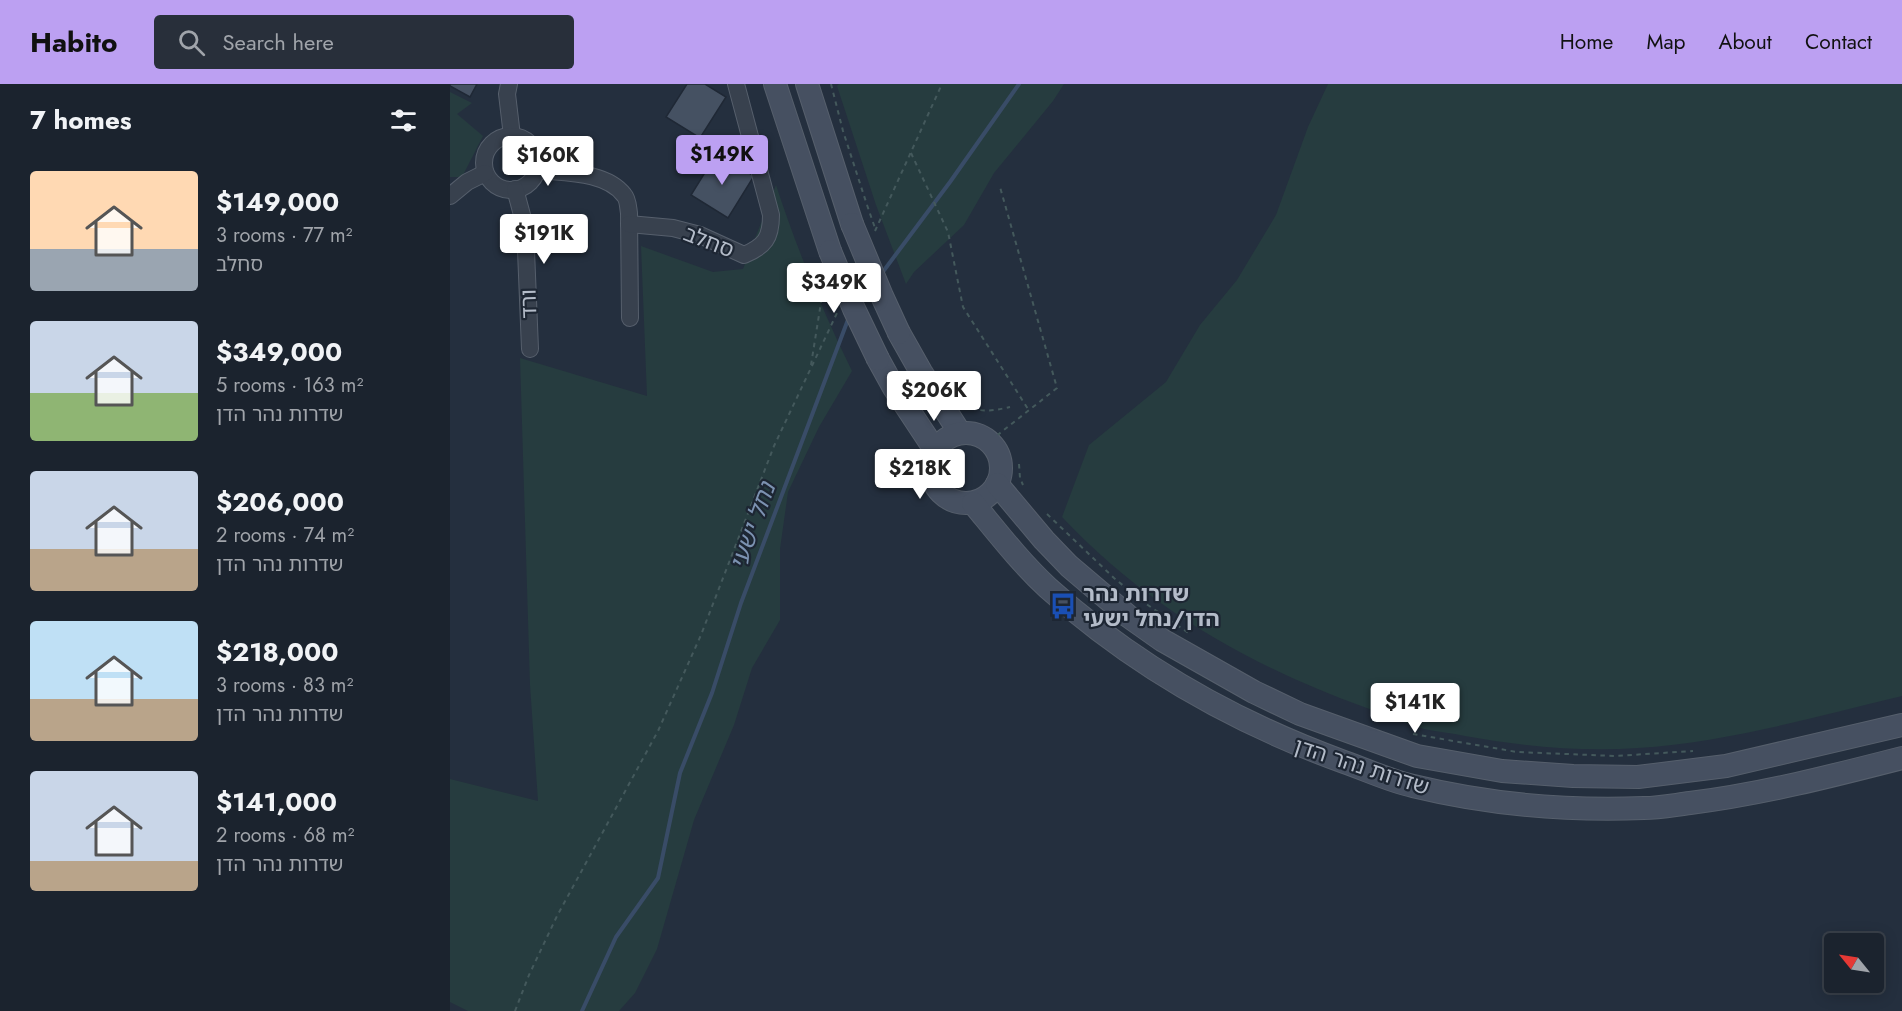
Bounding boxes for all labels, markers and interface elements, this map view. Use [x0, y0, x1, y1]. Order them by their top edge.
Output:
search box [154, 15, 574, 69]
text: Habito [30, 22, 118, 63]
icon: search [175, 26, 208, 59]
text: Search here [223, 26, 334, 58]
text: Home [1560, 27, 1613, 57]
text: Map [1646, 27, 1686, 57]
text: About [1719, 27, 1772, 57]
text: Contact [1805, 27, 1872, 57]
text: 7 homes [30, 101, 132, 139]
icon: filters [387, 104, 420, 137]
pin: $149K [680, 135, 764, 186]
pin: $160K [506, 136, 590, 187]
text: $149K [690, 140, 754, 169]
text: $160K [516, 141, 580, 170]
text: $149,000 [216, 183, 339, 221]
icon: home [78, 195, 150, 267]
pin: $191K [502, 214, 586, 265]
street label: סחלב [679, 217, 739, 265]
text: $191K [514, 219, 574, 248]
text: 3 rooms · 77 m² [216, 221, 353, 250]
text: סחלב [216, 250, 263, 279]
pin: $349K [792, 263, 876, 314]
text: $349K [801, 268, 867, 297]
street label: ורד [511, 289, 545, 319]
text: $349,000 [216, 333, 342, 371]
icon: home [78, 345, 150, 417]
text: 5 rooms · 163 m² [216, 371, 363, 400]
pin: $206K [892, 371, 976, 422]
text: $206K [901, 376, 967, 405]
text: שדרות נהר הדן [216, 400, 343, 429]
pin: $218K [878, 449, 962, 500]
text: $218K [889, 454, 951, 483]
water label: נחל ישעי [720, 476, 785, 575]
text: $206,000 [216, 483, 344, 521]
icon: home [78, 495, 150, 567]
text: 2 rooms · 74 m² [216, 521, 354, 550]
text: שדרות נהר הדן [216, 550, 343, 579]
place label: שדרות נהר הדן/נחל ישעי [1083, 577, 1220, 634]
bus stop icon: שדרות נהר הדן/נחל ישעי [1048, 591, 1078, 621]
text: $218,000 [216, 633, 338, 671]
icon: home [78, 645, 150, 717]
text: 3 rooms · 83 m² [216, 671, 353, 700]
pin: $141K [1373, 683, 1457, 734]
text: $141K [1385, 688, 1445, 717]
text: שדרות נהר הדן [216, 700, 343, 729]
street label: שדרות נהר הדן [1290, 729, 1434, 803]
text: $141,000 [216, 783, 337, 821]
icon: home [78, 795, 150, 867]
text: 2 rooms · 68 m² [216, 821, 354, 850]
text: שדרות נהר הדן [216, 850, 343, 879]
north arrow [1824, 933, 1884, 993]
map controls [1824, 933, 1884, 993]

